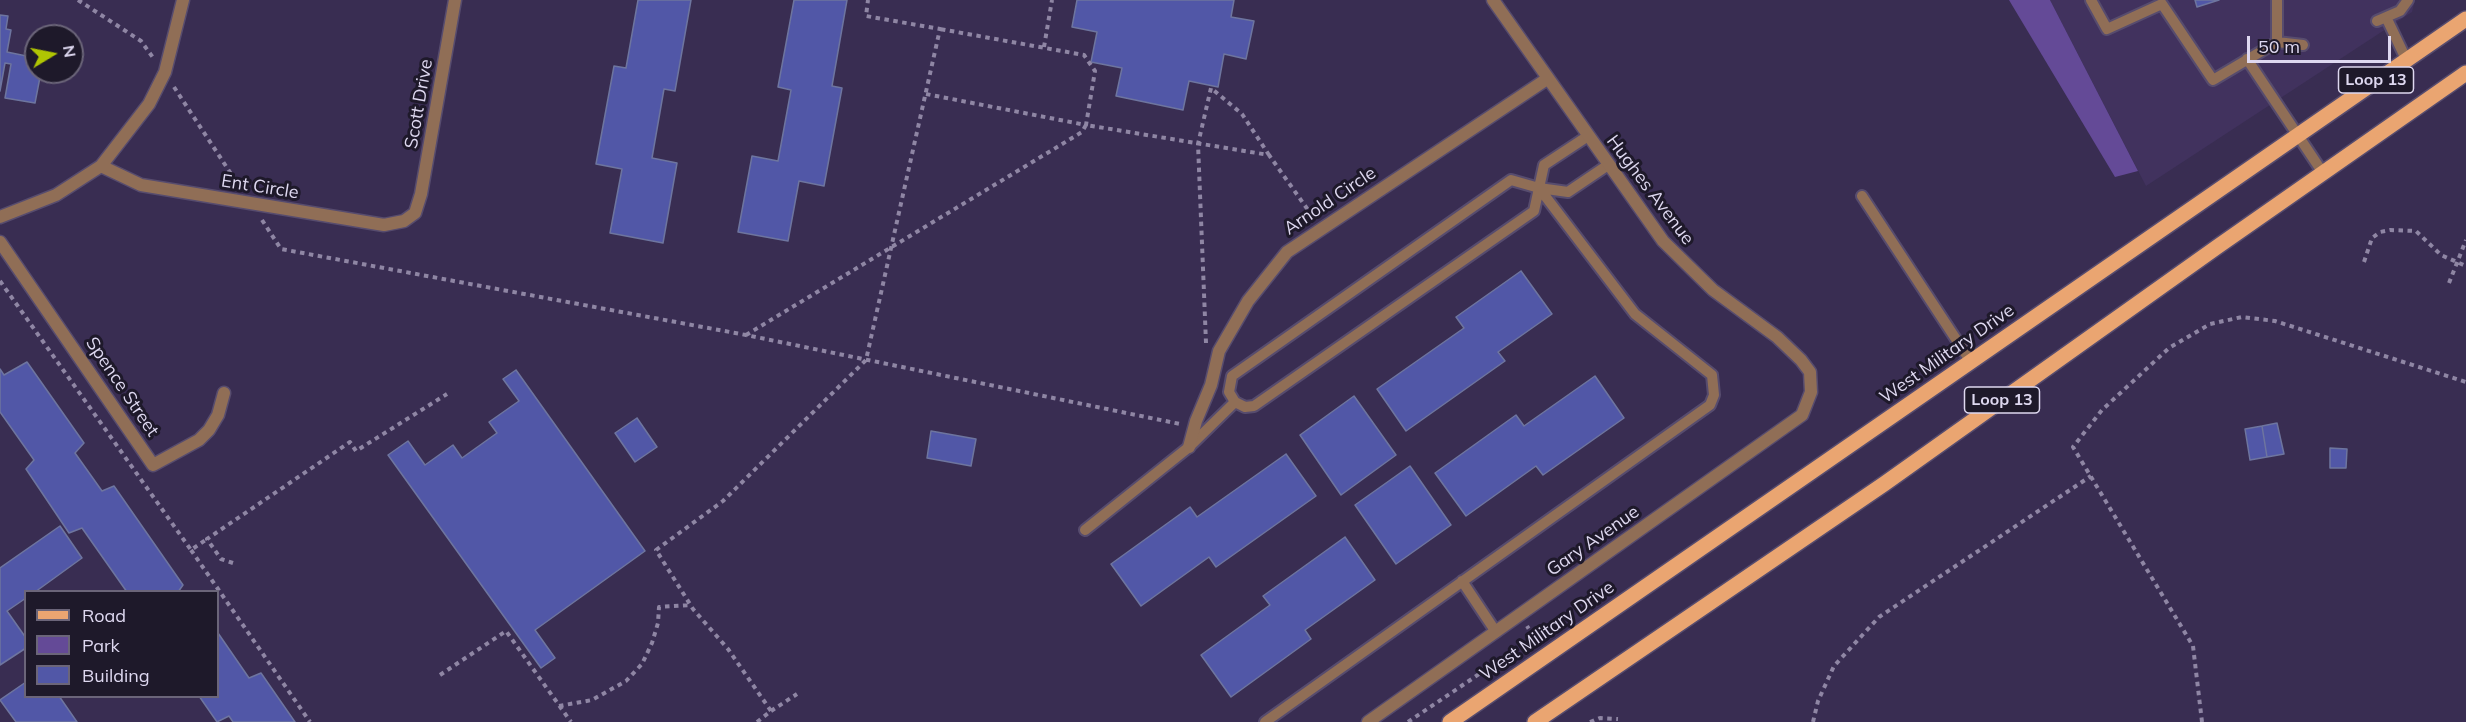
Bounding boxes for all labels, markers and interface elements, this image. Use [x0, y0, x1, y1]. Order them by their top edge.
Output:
north arrow [24, 24, 84, 84]
scale bar [2250, 24, 2394, 62]
text: 50 m [2258, 35, 2300, 58]
text: N [59, 44, 81, 59]
street label: Scott Drive [400, 57, 438, 151]
road number: Loop 13 [2338, 67, 2414, 93]
street label: Hughes Avenue [1602, 131, 1698, 249]
street label: Arnold Circle [1280, 162, 1380, 240]
street label: Ent Circle [220, 170, 300, 204]
street label: West Military Drive [1876, 300, 2018, 408]
street label: Spence Street [81, 333, 163, 441]
road number: Loop 13 [1964, 387, 2040, 413]
street label: Gary Avenue [1543, 501, 1643, 581]
street label: West Military Drive [1476, 577, 1618, 685]
legend [24, 590, 219, 698]
text: Road [82, 604, 126, 627]
text: Park [82, 634, 120, 657]
text: Building [82, 664, 150, 687]

